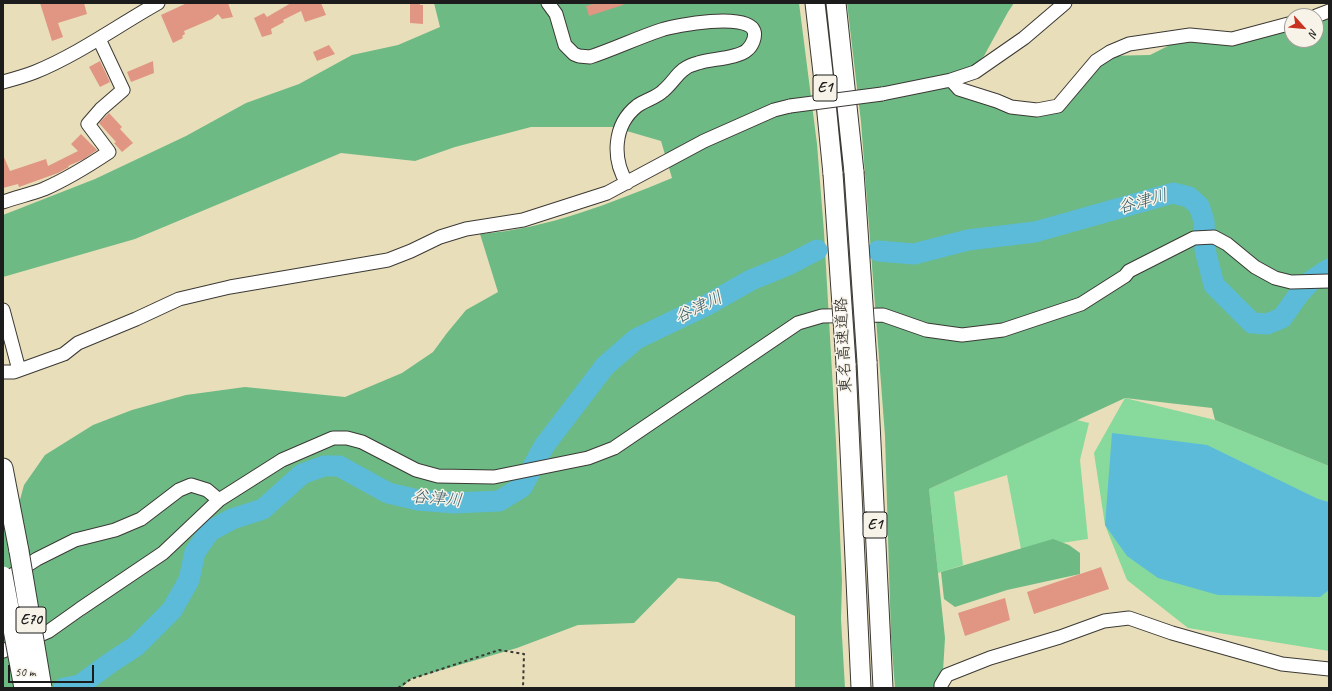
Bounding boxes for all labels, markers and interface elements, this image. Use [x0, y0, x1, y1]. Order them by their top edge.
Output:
north arrow [1284, 8, 1324, 48]
text: N [1306, 27, 1322, 39]
road number: E1 [813, 75, 837, 101]
water label: 谷津川 [1116, 186, 1170, 218]
water label: 谷津川 [672, 288, 726, 328]
street label: 東名高速道路 [832, 297, 856, 393]
water label: 谷津川 [411, 487, 463, 511]
road number: E1 [863, 512, 887, 538]
road number: E70 [16, 607, 46, 633]
scale bar [10, 657, 96, 683]
text: 50 m [15, 664, 35, 680]

